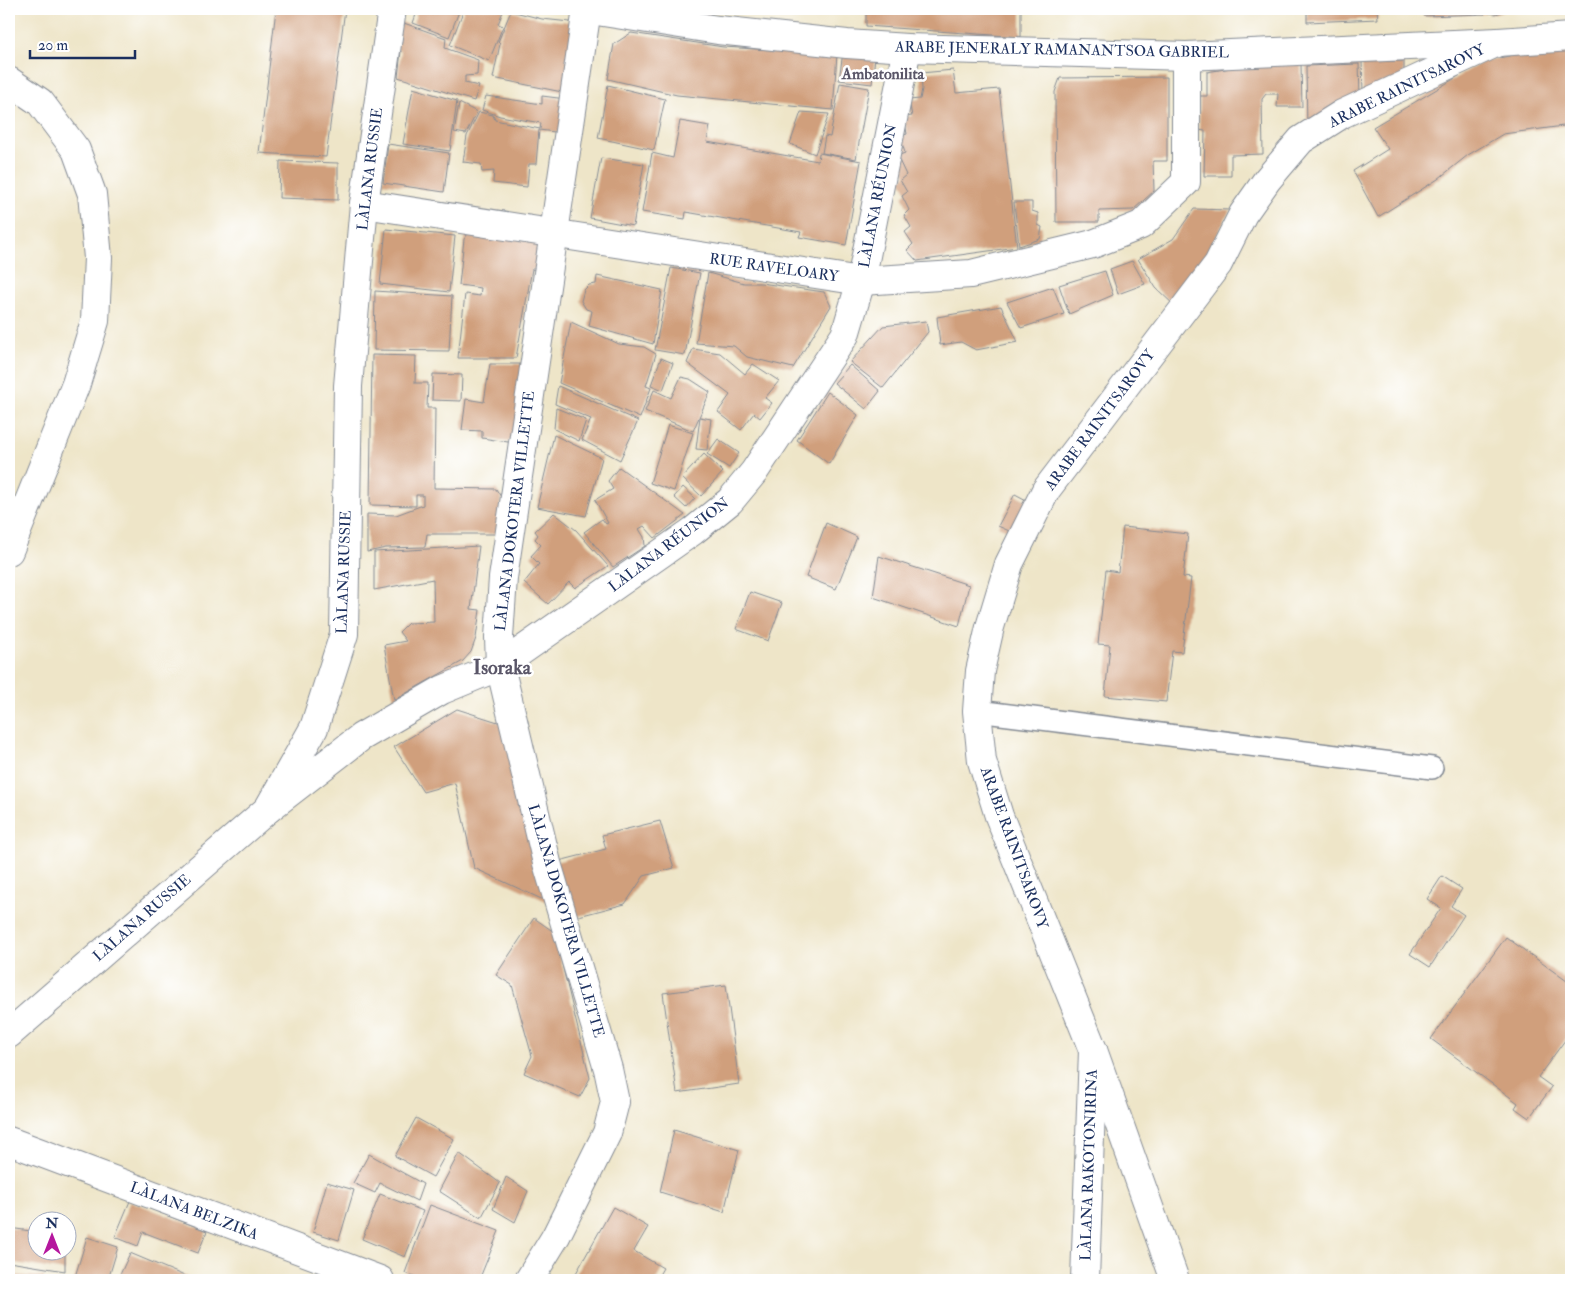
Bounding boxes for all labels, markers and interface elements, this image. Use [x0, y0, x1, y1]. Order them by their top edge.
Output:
scale bar [30, 28, 135, 60]
text: 20 m [38, 36, 68, 55]
street label: ARABE JENERALY RAMANANTSOA GABRIEL [894, 38, 1229, 63]
street label: ARABE RAINITSAROVY [1325, 40, 1489, 133]
district label: Ambatonilita [841, 64, 925, 84]
street label: LÀLANA RUSSIE [352, 106, 387, 232]
street label: LÀLANA RÉUNION [853, 122, 901, 270]
street label: RUE RAVELOARY [708, 250, 841, 287]
street label: ARABE RAINITSAROVY [1040, 345, 1160, 495]
street label: LÀLANA DOKOTERA VILLETTE [490, 390, 539, 632]
street label: LÀLANA RÉUNION [604, 492, 734, 597]
street label: LÀLANA RUSSIE [331, 510, 356, 634]
district label: Isoraka [473, 655, 532, 680]
street label: ARABE RAINITSAROVY [975, 763, 1053, 933]
street label: LÀLANA DOKOTERA VILLETTE [524, 802, 609, 1040]
street label: LÀLANA RUSSIE [88, 869, 195, 966]
street label: LÀLANA RAKOTONIRINA [1075, 1068, 1102, 1261]
street label: LÀLANA BELZIKA [127, 1177, 262, 1244]
north arrow [28, 1212, 78, 1262]
text: N [45, 1215, 59, 1232]

